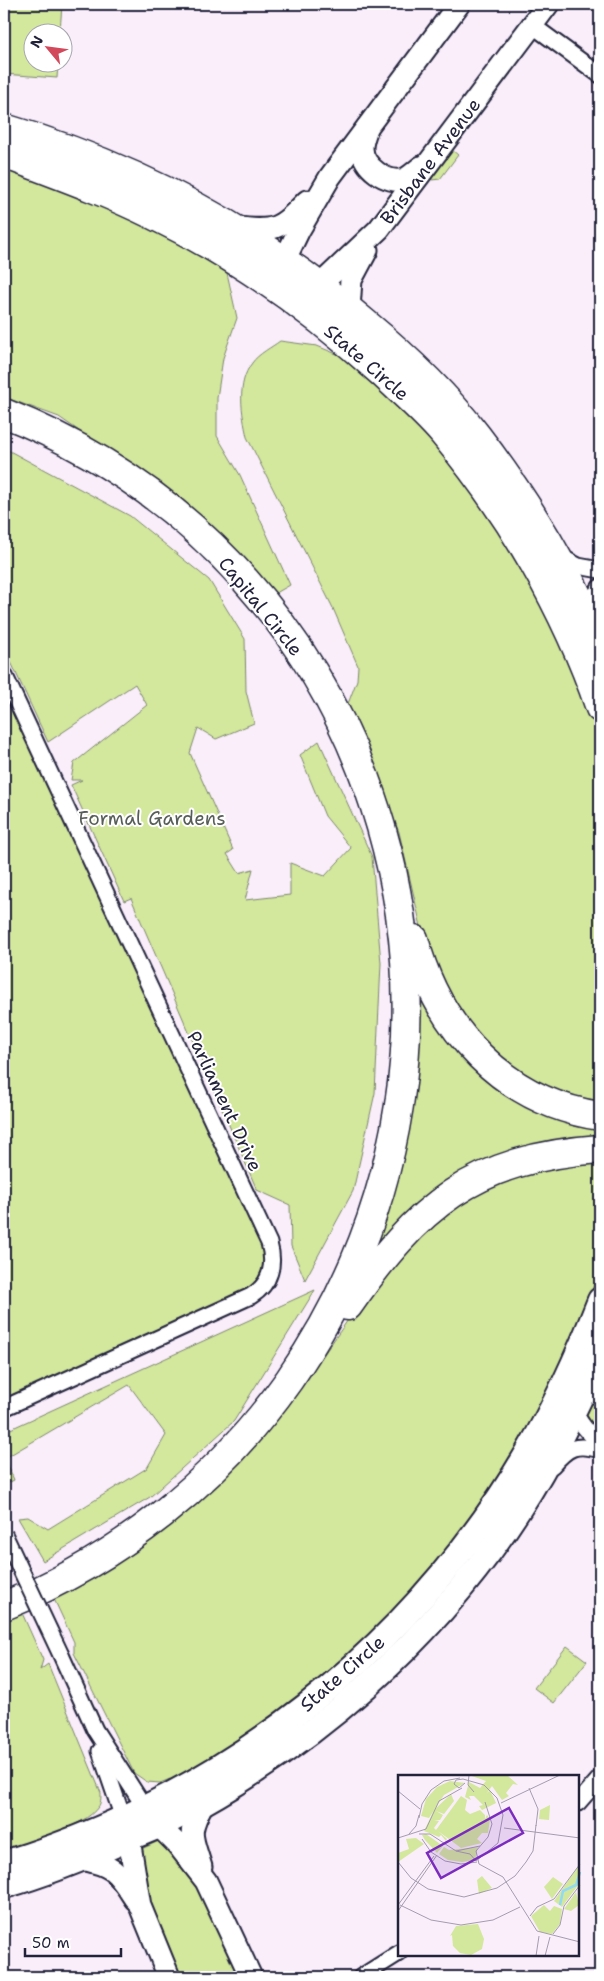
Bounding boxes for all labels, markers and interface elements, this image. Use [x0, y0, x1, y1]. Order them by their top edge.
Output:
north arrow [22, 22, 72, 72]
text: N [26, 32, 47, 51]
street label: Brisbane Avenue [375, 93, 486, 230]
street label: State Circle [319, 319, 414, 406]
street label: Capital Circle [213, 552, 308, 661]
park label: Formal Gardens [78, 806, 226, 831]
street label: Parliament Drive [181, 1027, 268, 1176]
street label: State Circle [295, 1630, 390, 1717]
inset map [398, 1775, 579, 1956]
scale bar [25, 1926, 121, 1958]
text: 50 m [32, 1933, 70, 1953]

